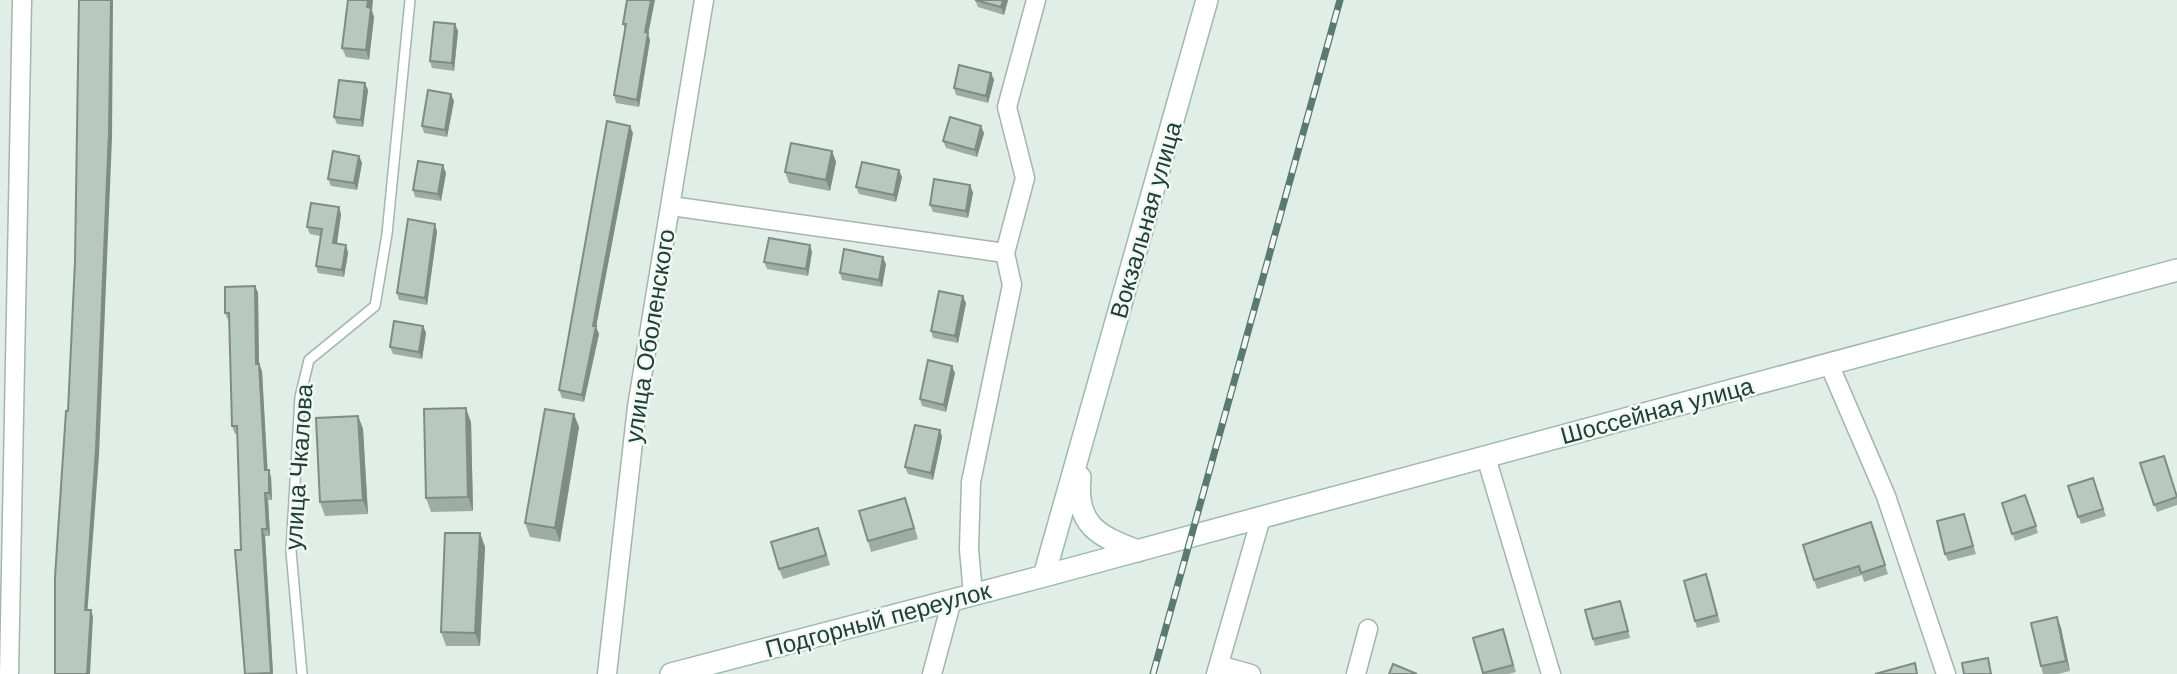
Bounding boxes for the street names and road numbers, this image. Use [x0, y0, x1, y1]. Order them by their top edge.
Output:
street label: Вокзальная улица [1105, 118, 1187, 321]
street label: улица Оболенского [619, 227, 680, 445]
street label: Шоссейная улица [1558, 372, 1757, 449]
street label: улица Чкалова [279, 382, 318, 551]
street label: Подгорный переулок [762, 576, 994, 663]

